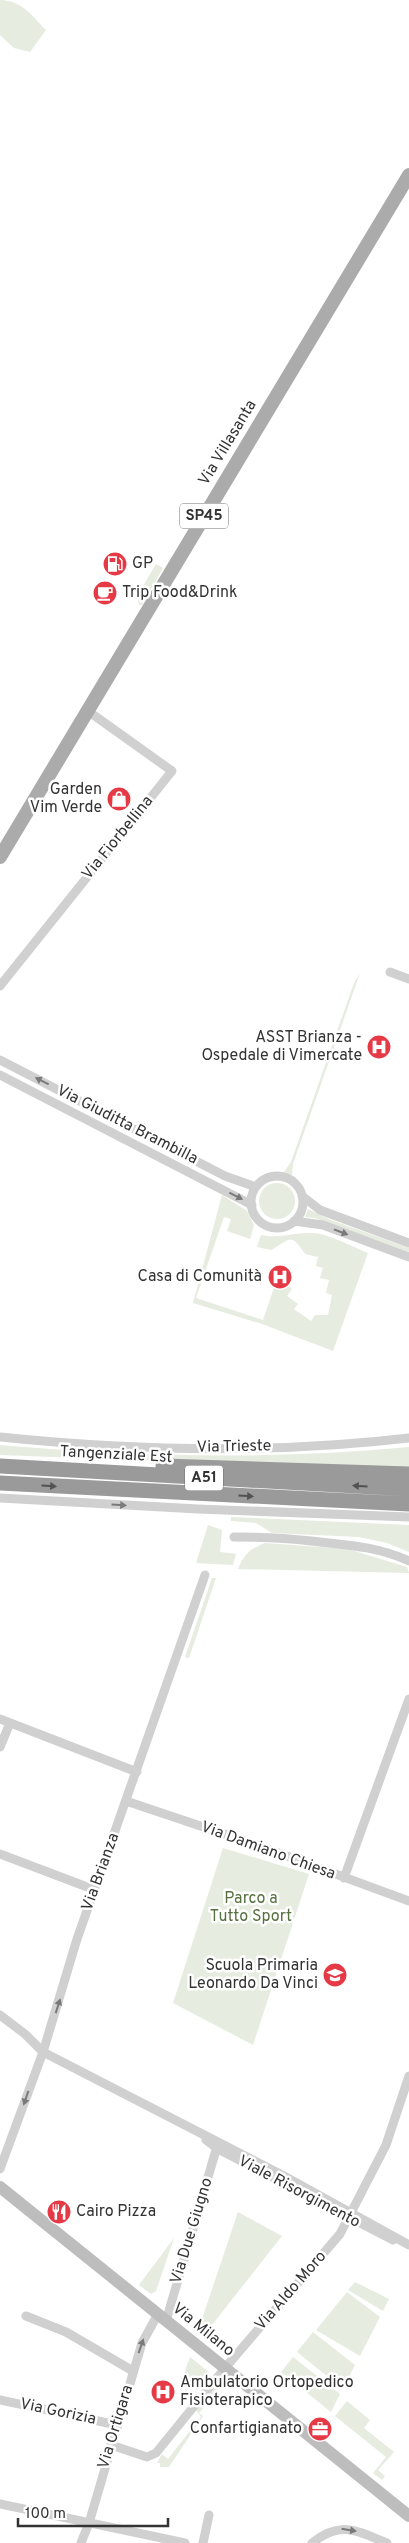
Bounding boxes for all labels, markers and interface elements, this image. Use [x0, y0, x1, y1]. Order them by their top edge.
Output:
street label: Via Villasanta [195, 397, 261, 489]
road number: SP45 [180, 504, 228, 528]
fuel station icon: GP [102, 551, 128, 577]
place label: GP [132, 554, 153, 574]
cafe icon: Trip Food&Drink [92, 580, 118, 606]
place label: Trip Food&Drink [122, 583, 238, 603]
place label: Garden Vim Verde [30, 780, 102, 818]
shop icon: Garden Vim Verde [106, 786, 132, 812]
street label: Via Fiorbellina [78, 792, 158, 884]
place label: ASST Brianza - Ospedale di Vimercate [202, 1028, 362, 1066]
hospital icon: ASST Brianza - Ospedale di Vimercate [366, 1034, 392, 1060]
one-way arrow [34, 1077, 49, 1085]
street label: Via Giuditta Brambilla [53, 1081, 201, 1169]
one-way arrow [228, 1192, 243, 1200]
one-way arrow [334, 1228, 349, 1236]
hospital icon: Casa di Comunità [267, 1264, 293, 1290]
place label: Casa di Comunità [138, 1267, 262, 1287]
street label: Via Trieste [197, 1436, 271, 1458]
street label: Tangenziale Est [59, 1442, 173, 1468]
road number: A51 [185, 1466, 223, 1490]
one-way arrow [41, 1482, 57, 1490]
one-way arrow [352, 1482, 368, 1490]
one-way arrow [238, 1492, 254, 1500]
one-way arrow [111, 1501, 127, 1509]
street label: Via Damiano Chiesa [198, 1817, 338, 1885]
street label: Via Brianza [78, 1830, 124, 1914]
park label: Parco a Tutto Sport [210, 1889, 292, 1927]
place label: Scuola Primaria Leonardo Da Vinci [188, 1956, 318, 1994]
school or university icon: Scuola Primaria Leonardo Da Vinci [322, 1962, 348, 1988]
one-way arrow [55, 1998, 62, 2013]
one-way arrow [22, 2091, 30, 2106]
street label: Viale Risorgimento [235, 2151, 364, 2233]
street label: Via Due Giugno [166, 2175, 218, 2287]
restaurant icon: Cairo Pizza [46, 2199, 72, 2225]
place label: Cairo Pizza [76, 2202, 156, 2222]
street label: Via Aldo Moro [251, 2247, 331, 2335]
street label: Via Milano [168, 2299, 238, 2361]
one-way arrow [137, 2338, 145, 2353]
place label: Ambulatorio Ortopedico Fisioterapico [180, 2373, 354, 2411]
hospital icon: Ambulatorio Ortopedico Fisioterapico [150, 2379, 176, 2405]
street label: Via Ortigara [94, 2383, 138, 2471]
street label: Via Gorizia [18, 2394, 98, 2430]
office icon: Confartigianato [307, 2416, 333, 2442]
place label: Confartigianato [190, 2419, 302, 2439]
scale bar [18, 2496, 168, 2528]
text: 100 m [25, 2505, 66, 2524]
one-way arrow [341, 2526, 357, 2534]

